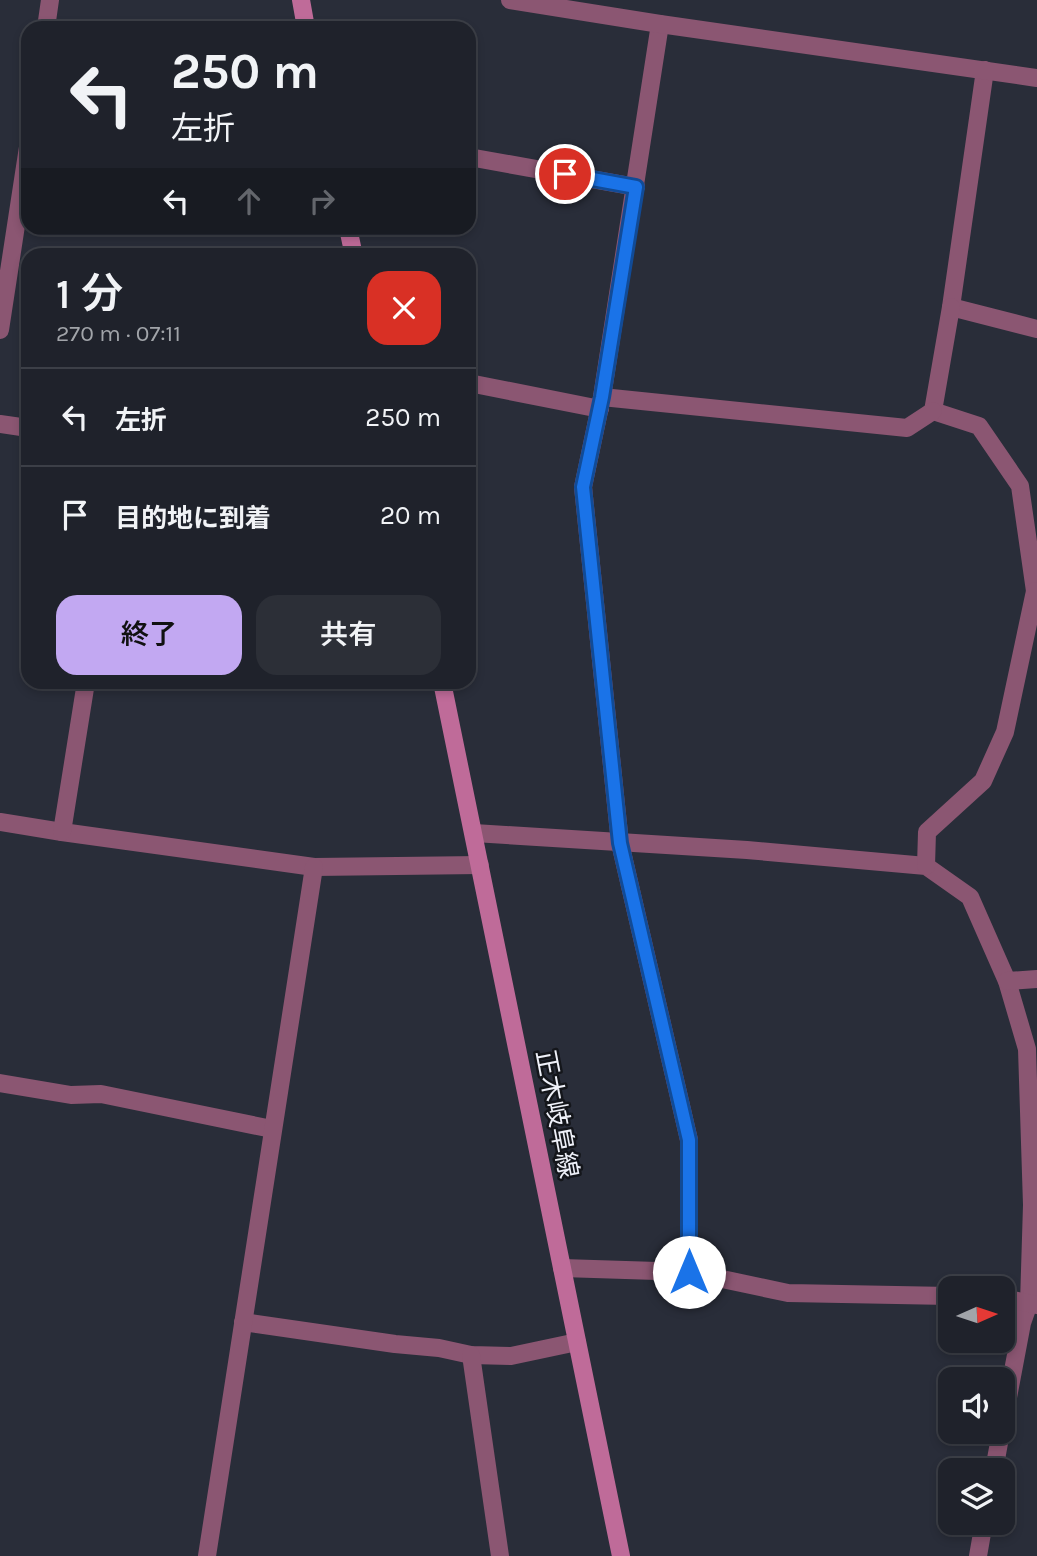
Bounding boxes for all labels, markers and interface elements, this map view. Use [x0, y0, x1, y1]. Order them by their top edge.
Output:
text: 250 m [171, 43, 319, 100]
icon: left [56, 49, 147, 140]
text: 左折 [171, 110, 235, 147]
pin [535, 144, 595, 204]
icon: arrive [546, 155, 584, 193]
icon: left [157, 182, 195, 220]
icon: ahead [230, 182, 268, 220]
icon: right [303, 182, 341, 220]
text: 1 分 [56, 269, 123, 319]
button: close [367, 271, 441, 345]
text: 270 m · 07:11 [56, 320, 181, 347]
icon: left [56, 398, 94, 436]
text: 250 m [365, 402, 441, 433]
text: 左折 [115, 405, 167, 436]
icon: arrive [56, 496, 94, 534]
text: 20 m [380, 500, 441, 531]
text: 目的地に到着 [115, 503, 271, 534]
button: 終了 [56, 595, 242, 675]
button: 共有 [256, 595, 441, 675]
street label: 正木岐阜線 [529, 1047, 585, 1181]
position arrow [652, 1235, 726, 1309]
north arrow [938, 1276, 1015, 1353]
map controls [938, 1276, 1015, 1535]
button: sound [938, 1367, 1015, 1444]
button: layers [938, 1458, 1015, 1535]

